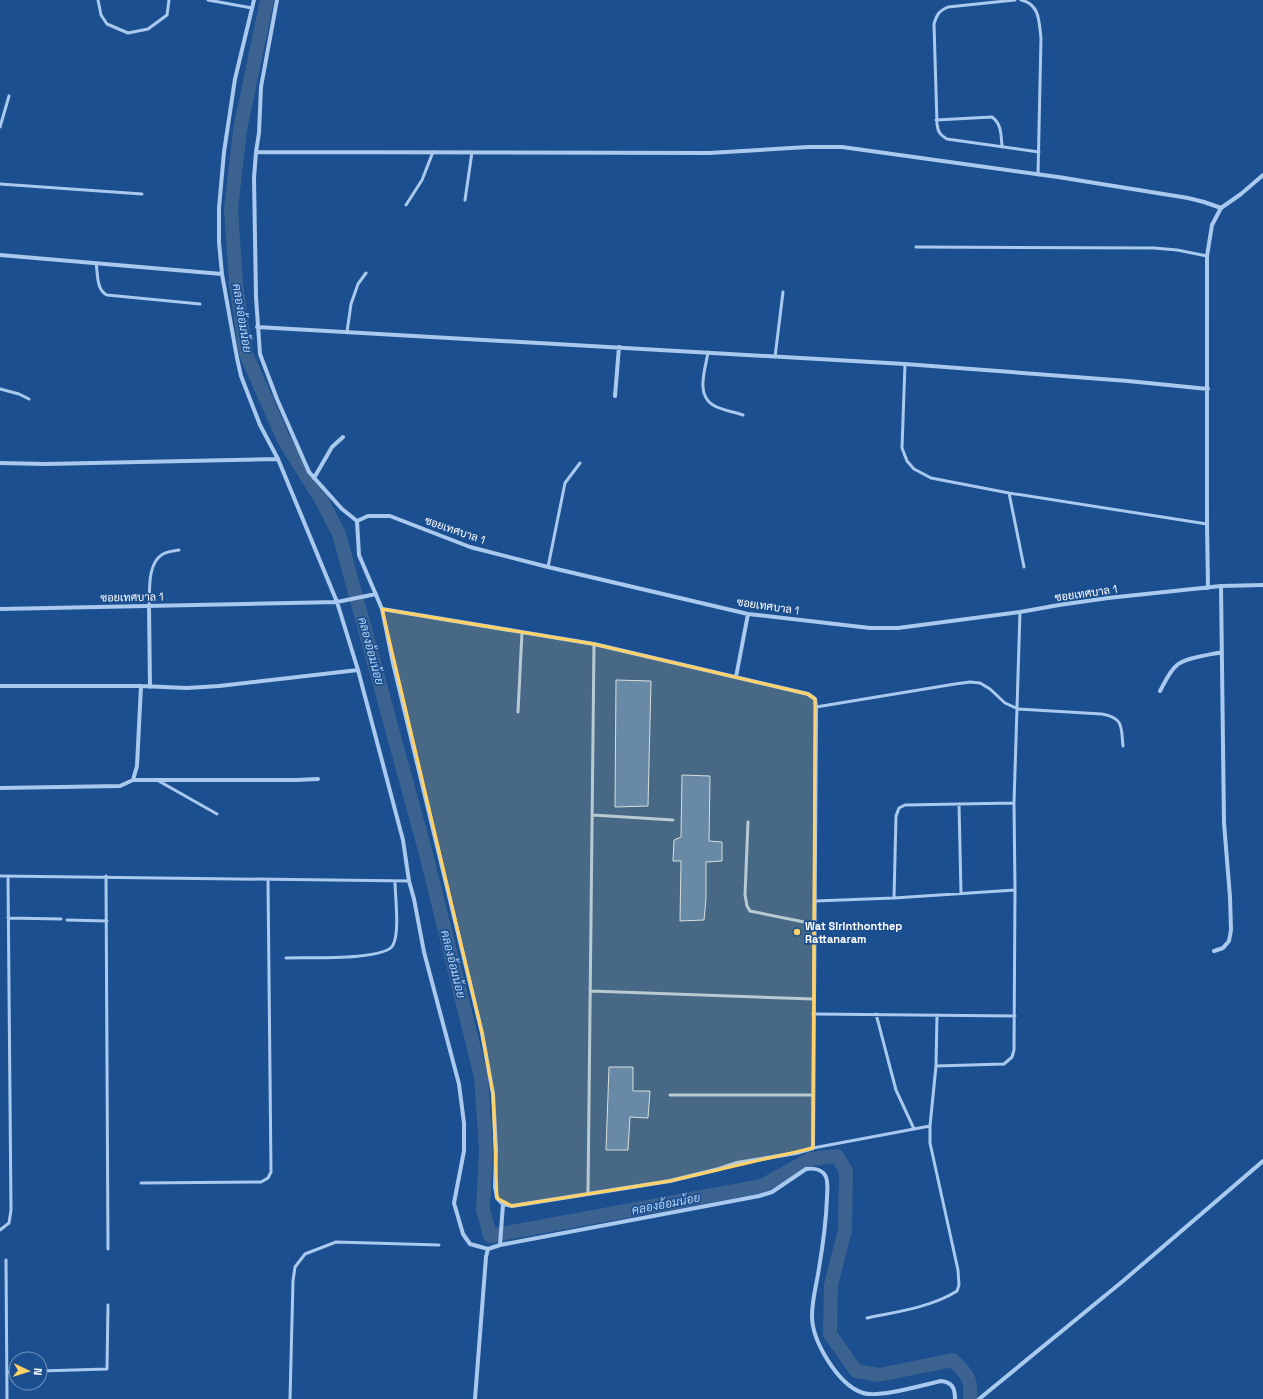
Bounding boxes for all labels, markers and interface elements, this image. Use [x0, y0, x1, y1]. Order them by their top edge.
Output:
water label: คลองอ้อมน้อย [229, 282, 255, 354]
street label: ซอยเทศบาล 1 [423, 513, 487, 547]
street label: ซอยเทศบาล 1 [1054, 582, 1118, 604]
street label: ซอยเทศบาล 1 [100, 589, 164, 605]
street label: ซอยเทศบาล 1 [736, 595, 800, 617]
water label: คลองอ้อมน้อย [354, 615, 388, 687]
place label: Wat Sirinthonthep Rattanaram [805, 919, 902, 946]
marker: Wat Sirinthonthep Rattanaram [792, 927, 802, 937]
water label: คลองอ้อมน้อย [437, 928, 469, 1000]
water label: คลองอ้อมน้อย [630, 1189, 702, 1219]
north arrow [8, 1351, 48, 1391]
text: N [31, 1368, 45, 1376]

